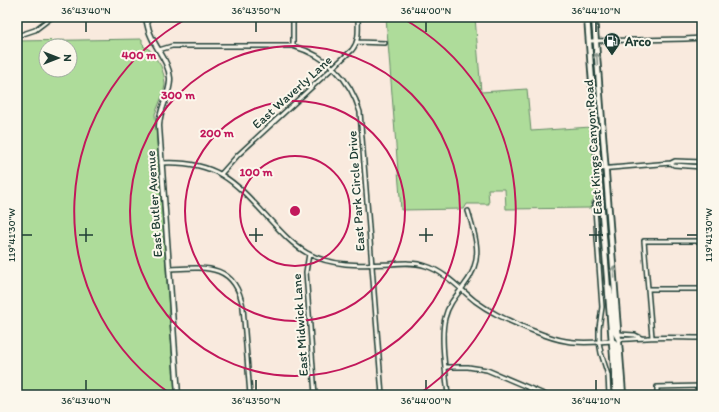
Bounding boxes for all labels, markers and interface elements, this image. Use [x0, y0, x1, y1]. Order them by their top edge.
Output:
text: 36°43'40"N [61, 4, 111, 17]
text: 36°43'50"N [232, 4, 281, 17]
text: 36°44'00"N [401, 4, 451, 17]
text: 36°44'10"N [572, 4, 621, 17]
fuel station icon: Arco [602, 31, 622, 56]
place label: Arco [624, 34, 651, 49]
north arrow [38, 38, 78, 78]
text: 400 m [122, 48, 157, 62]
street label: East Waverly Lane [249, 52, 335, 132]
one-way arrow [594, 53, 601, 66]
text: N [61, 54, 74, 62]
street label: East Kings Canyon Road [581, 79, 605, 215]
text: 300 m [161, 88, 196, 102]
text: 200 m [200, 126, 235, 140]
street label: East Park Circle Drive [344, 130, 368, 252]
street label: East Butler Avenue [143, 150, 165, 258]
text: 100 m [239, 165, 273, 179]
centre of rings [288, 204, 302, 218]
text: 119°41'30"W [5, 208, 18, 262]
text: 119°41'30"W [702, 208, 715, 262]
one-way arrow [611, 266, 618, 279]
street label: East Midwick Lane [289, 273, 311, 377]
text: 36°43'40"N [61, 394, 111, 407]
text: 36°43'50"N [232, 394, 281, 407]
text: 36°44'00"N [401, 394, 451, 407]
text: 36°44'10"N [572, 394, 621, 407]

